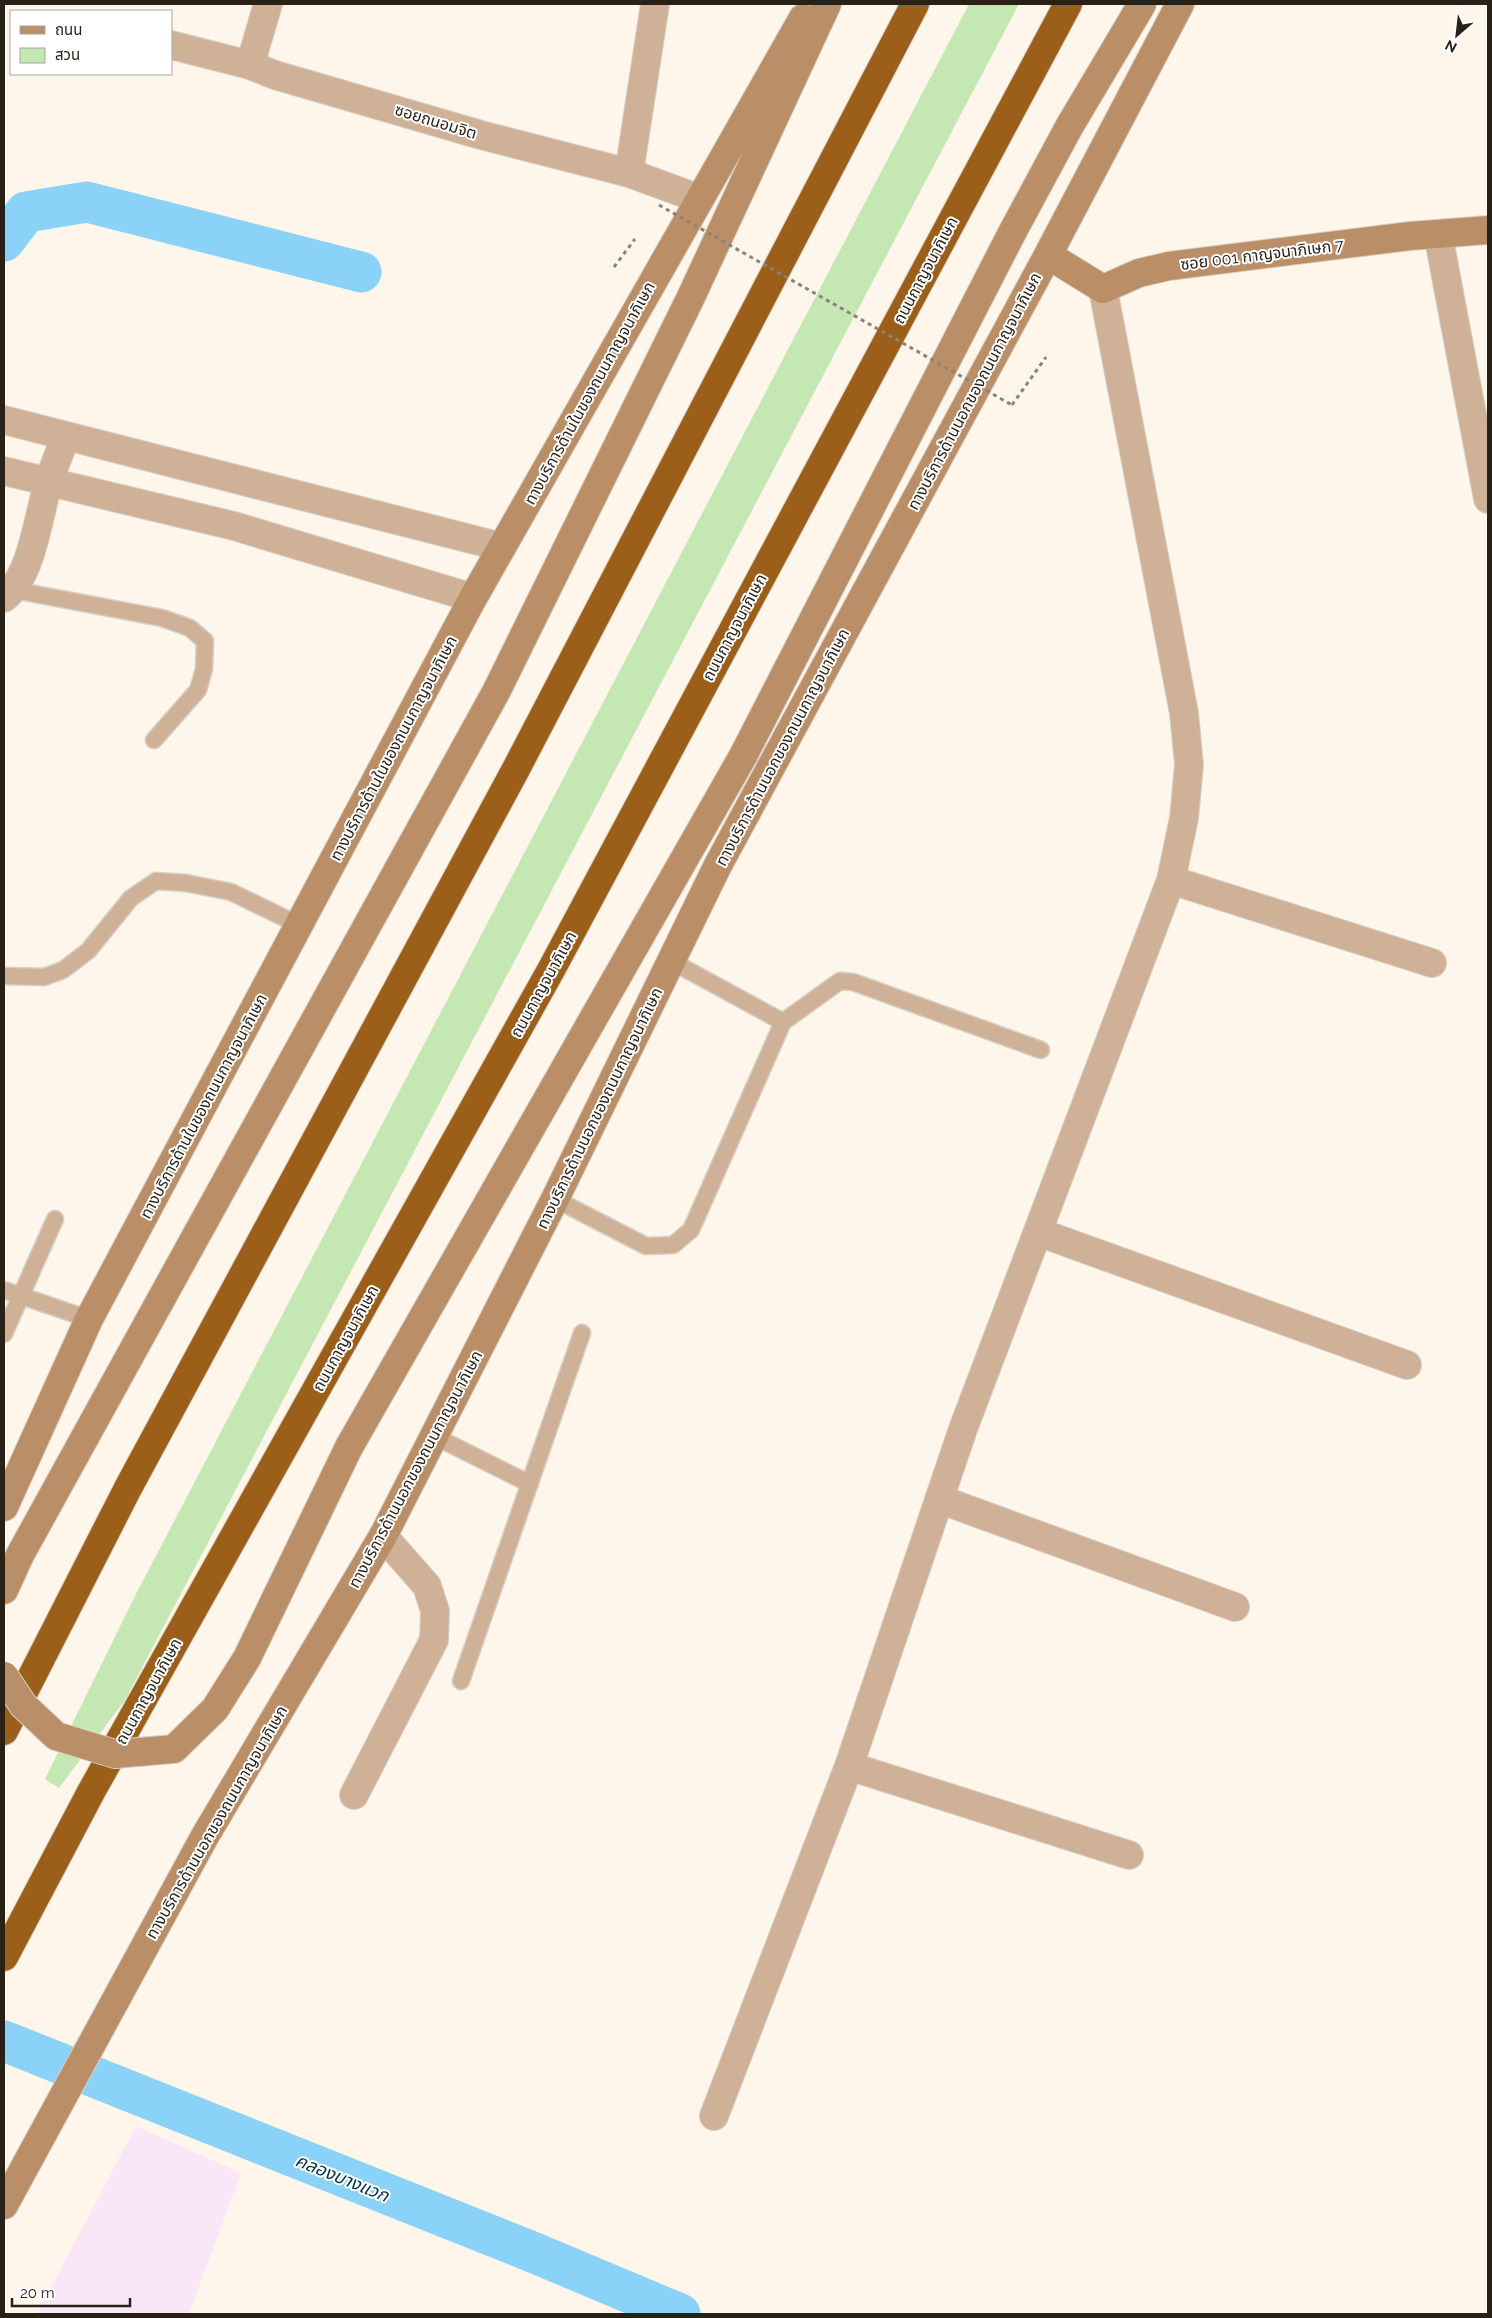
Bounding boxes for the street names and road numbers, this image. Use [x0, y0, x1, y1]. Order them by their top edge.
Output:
street label: ซอยถนอมจิต [393, 100, 479, 143]
street label: ถนนกาญจนาภิเษก [889, 213, 962, 327]
street label: ซอย 001 กาญจนาภิเษก 7 [1179, 235, 1345, 274]
street label: ทางบริการด้านนอกของถนนกาญจนาภิเษก [904, 269, 1045, 513]
street label: ทางบริการด้านในของถนนกาญจนาภิเษก [520, 278, 659, 508]
street label: ถนนกาญจนาภิเษก [698, 570, 771, 684]
street label: ทางบริการด้านนอกของถนนกาญจนาภิเษก [712, 625, 853, 869]
street label: ทางบริการด้านในของถนนกาญจนาภิเษก [326, 633, 461, 864]
street label: ถนนกาญจนาภิเษก [506, 928, 581, 1041]
street label: ทางบริการด้านนอกของถนนกาญจนาภิเษก [533, 984, 666, 1232]
street label: ทางบริการด้านในของถนนกาญจนาภิเษก [136, 991, 271, 1222]
street label: ถนนกาญจนาภิเษก [308, 1282, 383, 1395]
street label: ทางบริการด้านนอกของถนนกาญจนาภิเษก [345, 1347, 486, 1591]
street label: ถนนกาญจนาภิเษก [111, 1635, 186, 1748]
street label: ทางบริการด้านนอกของถนนกาญจนาภิเษก [142, 1702, 291, 1942]

